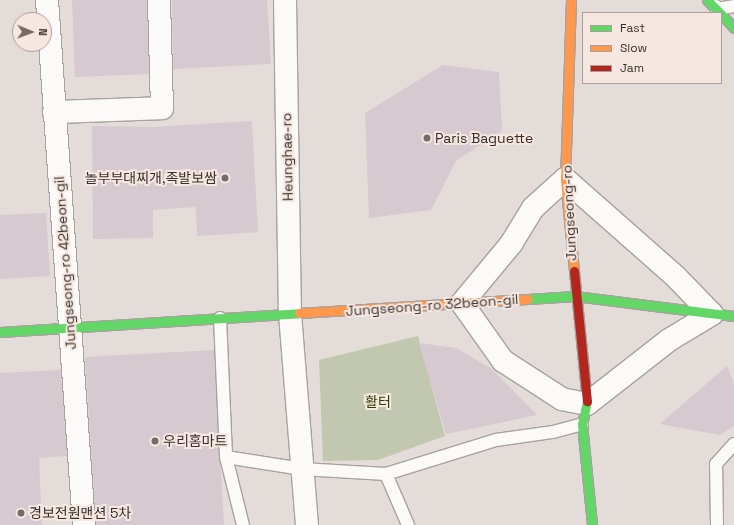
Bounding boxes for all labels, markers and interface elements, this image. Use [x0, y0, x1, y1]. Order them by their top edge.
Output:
north arrow [12, 12, 52, 52]
legend [582, 12, 722, 84]
text: Fast [620, 20, 645, 36]
text: N [36, 28, 50, 36]
text: Slow [620, 40, 647, 56]
text: Jam [620, 60, 644, 76]
street label: Heunghae-ro [278, 113, 296, 201]
place label: Paris Baguette [435, 130, 533, 146]
marker: Paris Baguette [422, 133, 432, 143]
street label: Jungseong-ro [558, 165, 580, 261]
place label: 놀부부대찌개,족발보쌈 [85, 170, 217, 186]
marker: 놀부부대찌개,족발보쌈 [220, 173, 230, 183]
street label: Jungseong-ro 42beon-gil [51, 176, 79, 350]
street label: Jungseong-ro 32beon-gil [345, 291, 519, 319]
park label: 활터 [365, 394, 391, 410]
place label: 우리홈마트 [163, 433, 227, 449]
marker: 우리홈마트 [150, 436, 160, 446]
place label: 경보전원맨션 5차 [29, 505, 131, 521]
marker: 경보전원맨션 5차 [16, 508, 26, 518]

